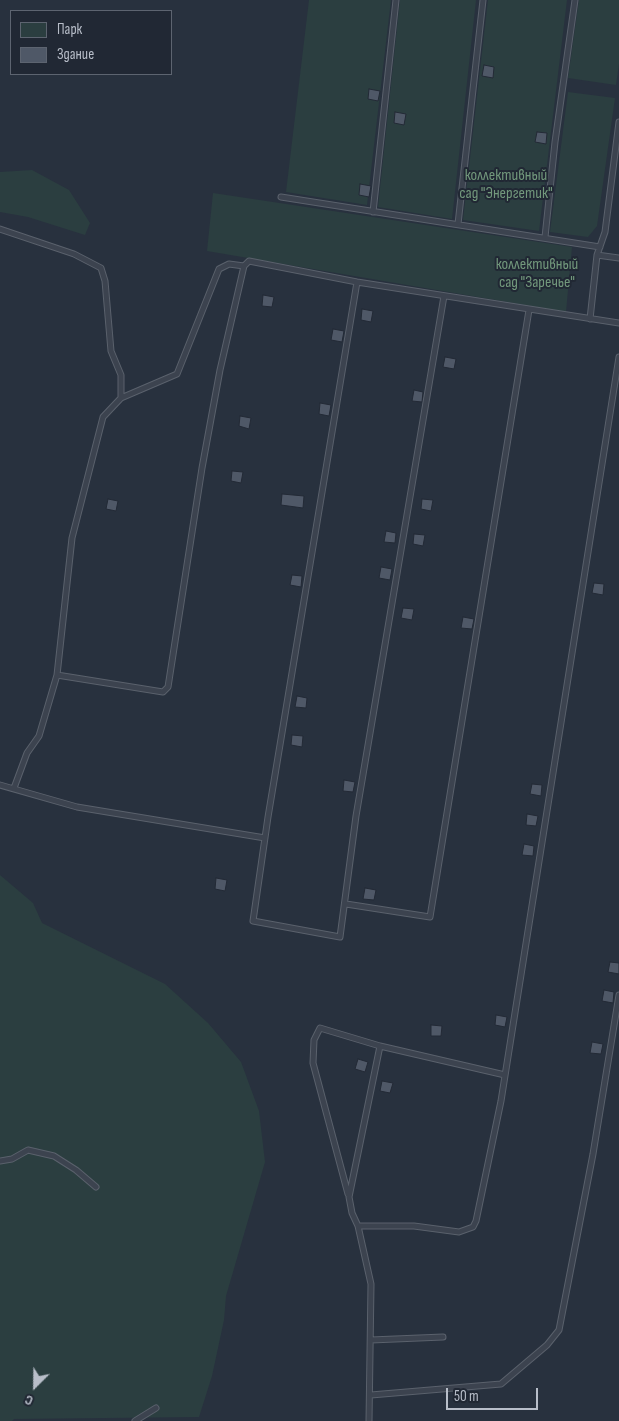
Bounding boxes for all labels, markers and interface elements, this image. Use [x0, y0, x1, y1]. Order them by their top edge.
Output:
legend [10, 10, 172, 75]
text: Парк [57, 20, 82, 39]
text: Здание [57, 45, 94, 64]
park label: коллективный сад "Энергетик" [459, 166, 553, 204]
park label: коллективный сад "Заречье" [496, 255, 578, 293]
north arrow [10, 1361, 60, 1411]
scale bar [449, 1378, 542, 1410]
text: 50 m [454, 1387, 479, 1406]
text: С [22, 1391, 36, 1409]

